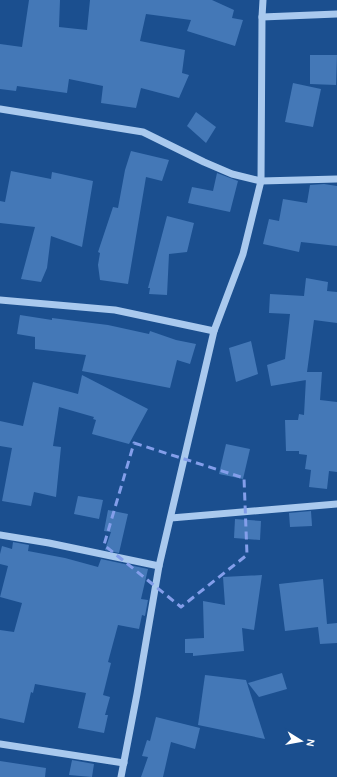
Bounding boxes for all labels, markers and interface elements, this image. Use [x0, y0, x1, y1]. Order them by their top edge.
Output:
north arrow [281, 721, 321, 761]
text: N [303, 738, 317, 748]

